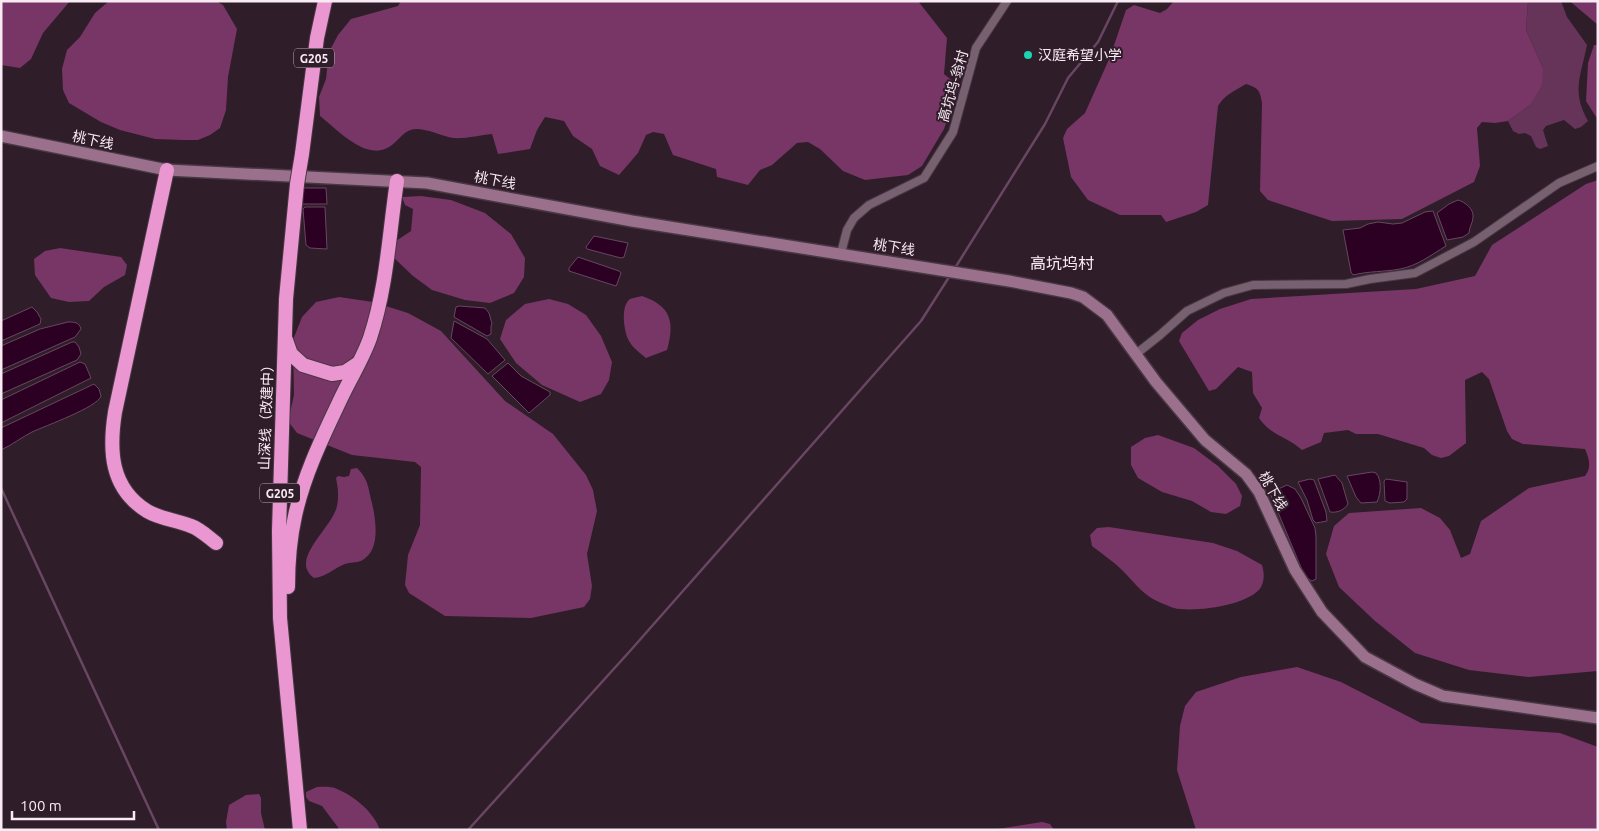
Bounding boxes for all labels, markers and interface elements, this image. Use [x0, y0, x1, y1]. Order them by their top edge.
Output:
place label: 汉庭希望小学 [1038, 47, 1122, 63]
road number: G205 [294, 48, 334, 68]
street label: 高坑坞-翁村 [935, 48, 971, 124]
marker: 汉庭希望小学 [1022, 49, 1034, 61]
street label: 桃下线 [71, 128, 115, 152]
street label: 桃下线 [473, 168, 517, 192]
street label: 桃下线 [872, 236, 916, 258]
district label: 高坑坞村 [1030, 254, 1094, 272]
street label: 山深线（改建中） [256, 358, 276, 470]
street label: 桃下线 [1256, 469, 1290, 513]
road number: G205 [260, 483, 300, 502]
scale bar [12, 788, 135, 820]
text: 100 m [20, 797, 62, 814]

